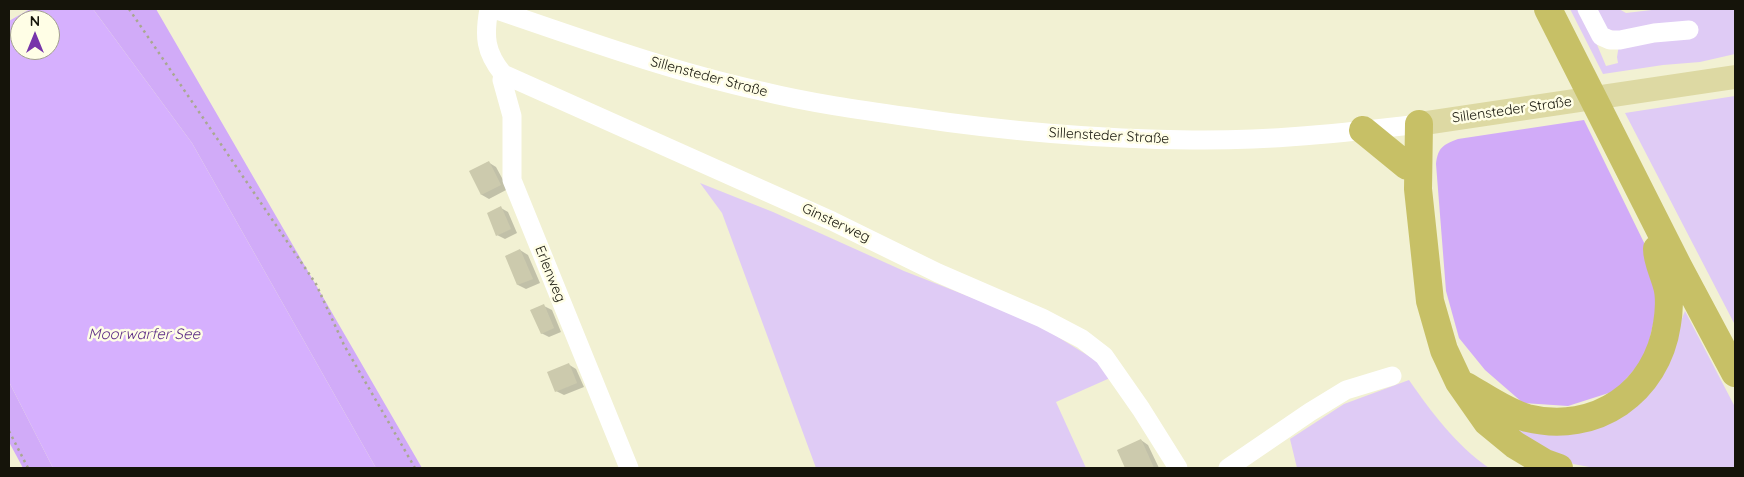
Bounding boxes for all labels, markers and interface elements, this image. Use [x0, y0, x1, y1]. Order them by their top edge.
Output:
north arrow [10, 10, 60, 60]
text: N [30, 12, 40, 30]
street label: Sillensteder Straße [649, 53, 769, 101]
street label: Sillensteder Straße [1451, 93, 1573, 127]
street label: Sillensteder Straße [1048, 124, 1170, 148]
street label: Ginsterweg [799, 200, 873, 246]
street label: Erlenweg [531, 243, 569, 305]
water label: Moorwarfer See [88, 325, 200, 343]

